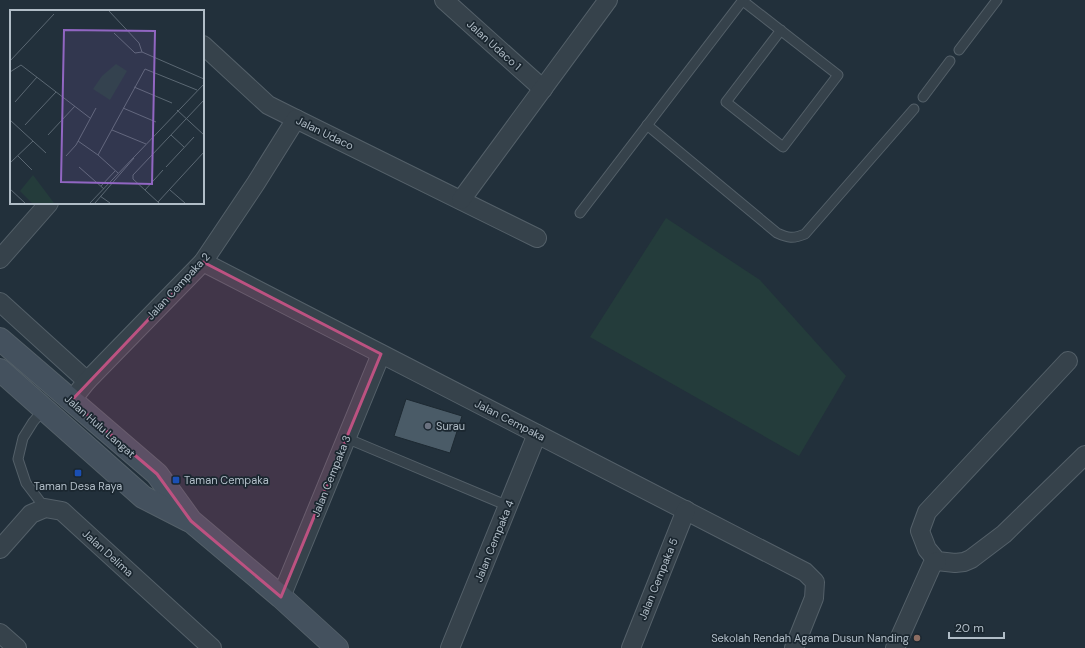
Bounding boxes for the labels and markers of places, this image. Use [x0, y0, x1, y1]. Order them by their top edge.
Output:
place label: Surau [436, 419, 465, 433]
marker: Surau [423, 421, 433, 431]
marker: Taman Desa Raya [73, 468, 83, 478]
place label: Taman Cempaka [184, 473, 269, 487]
marker: Taman Cempaka [171, 475, 181, 485]
place label: Taman Desa Raya [34, 479, 122, 493]
place label: Sekolah Rendah Agama Dusun Nanding [711, 631, 909, 645]
marker: Sekolah Rendah Agama Dusun Nanding [912, 633, 922, 643]

